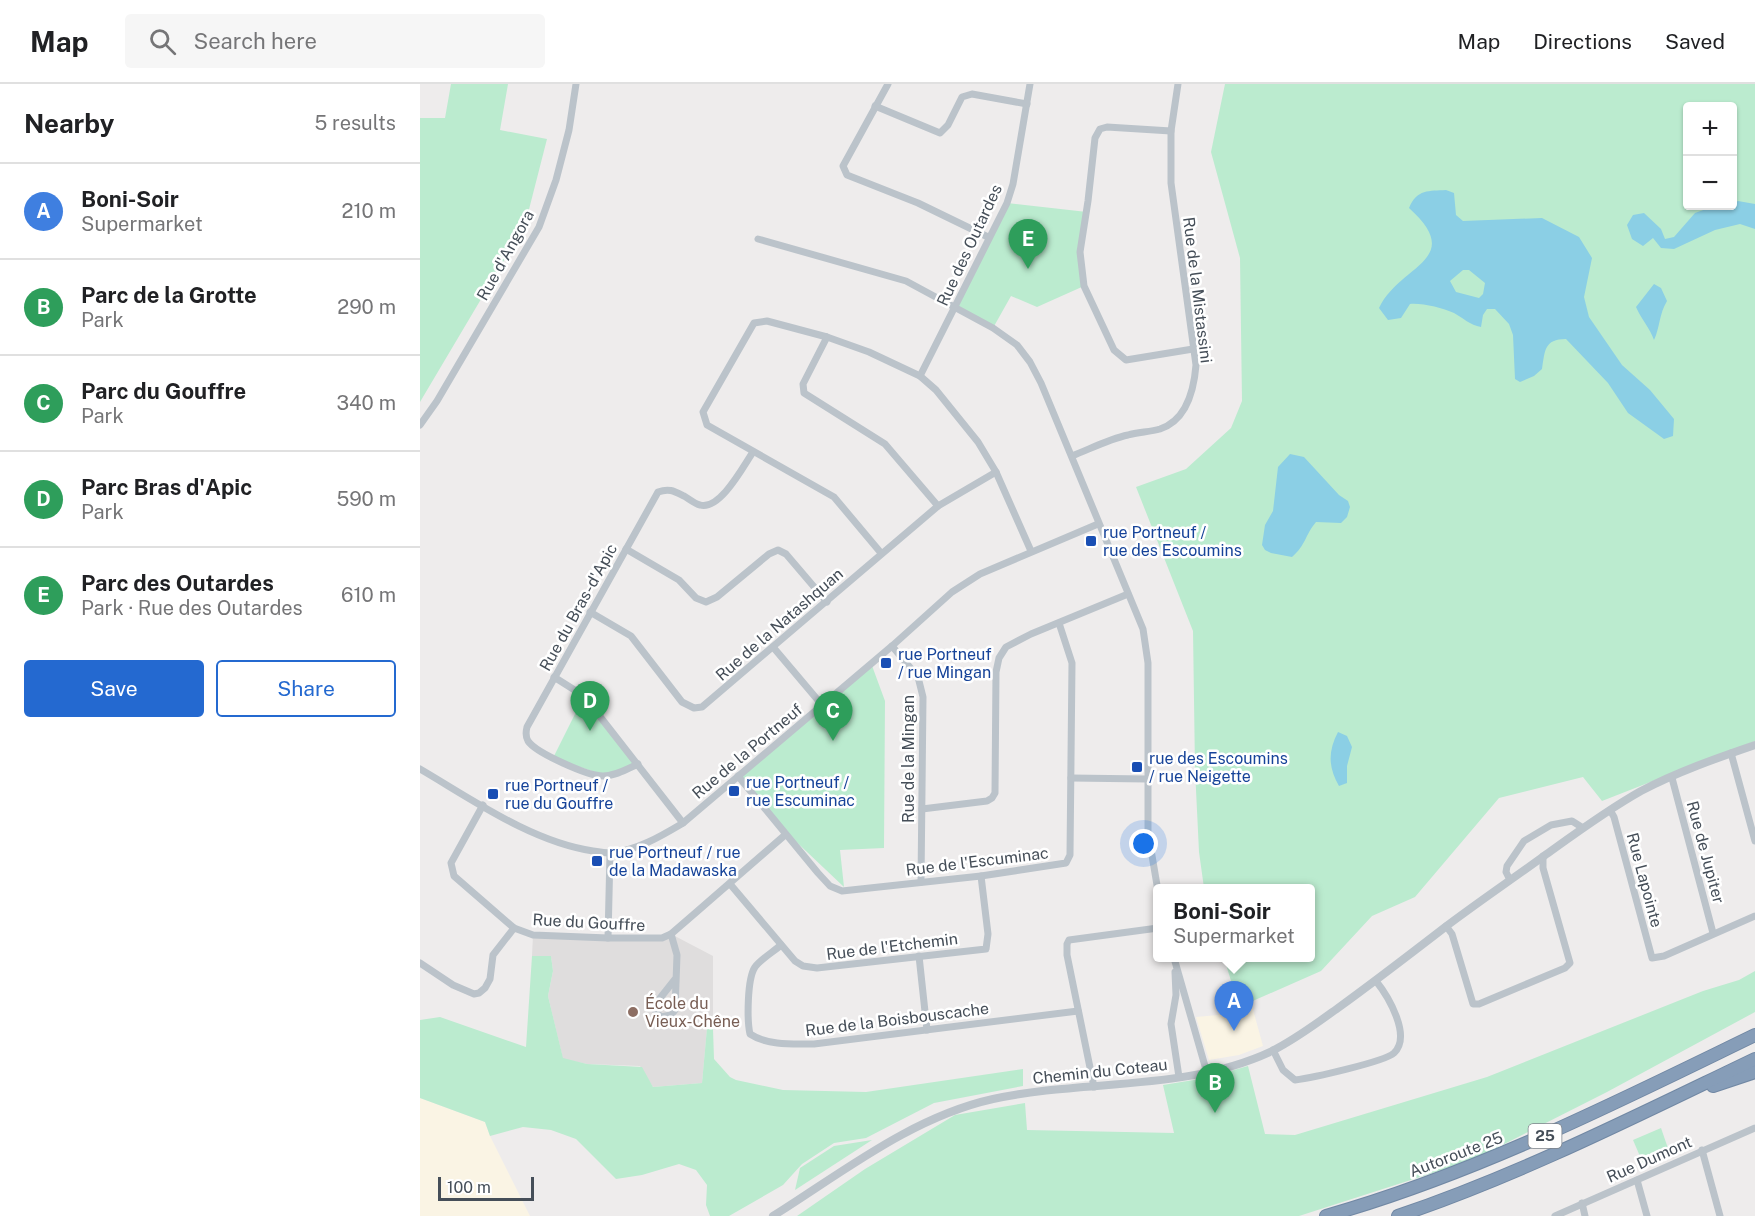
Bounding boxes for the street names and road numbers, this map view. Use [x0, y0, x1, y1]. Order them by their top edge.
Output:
street label: Rue des Outardes [933, 181, 1006, 309]
street label: Rue d'Angora [473, 207, 538, 304]
street label: Rue de la Mistassini [1179, 216, 1216, 364]
street label: Rue du Bras-d'Apic [536, 540, 621, 674]
street label: Rue de la Natashquan [712, 564, 847, 685]
street label: Rue de la Mingan [899, 695, 918, 823]
street label: Rue de la Portneuf [688, 700, 806, 803]
street label: Rue de Jupiter [1683, 799, 1728, 906]
street label: Rue Lapointe [1623, 831, 1666, 930]
street label: Rue de l'Escuminac [905, 843, 1050, 880]
street label: Rue du Gouffre [532, 910, 646, 935]
street label: Rue de l'Etchemin [825, 929, 959, 964]
street label: Rue de la Boisbouscache [804, 999, 990, 1040]
street label: Chemin du Coteau [1032, 1055, 1168, 1088]
road number: 25 [1528, 1124, 1562, 1148]
street label: Autoroute 25 [1407, 1128, 1506, 1181]
street label: Rue Dumont [1604, 1132, 1695, 1187]

